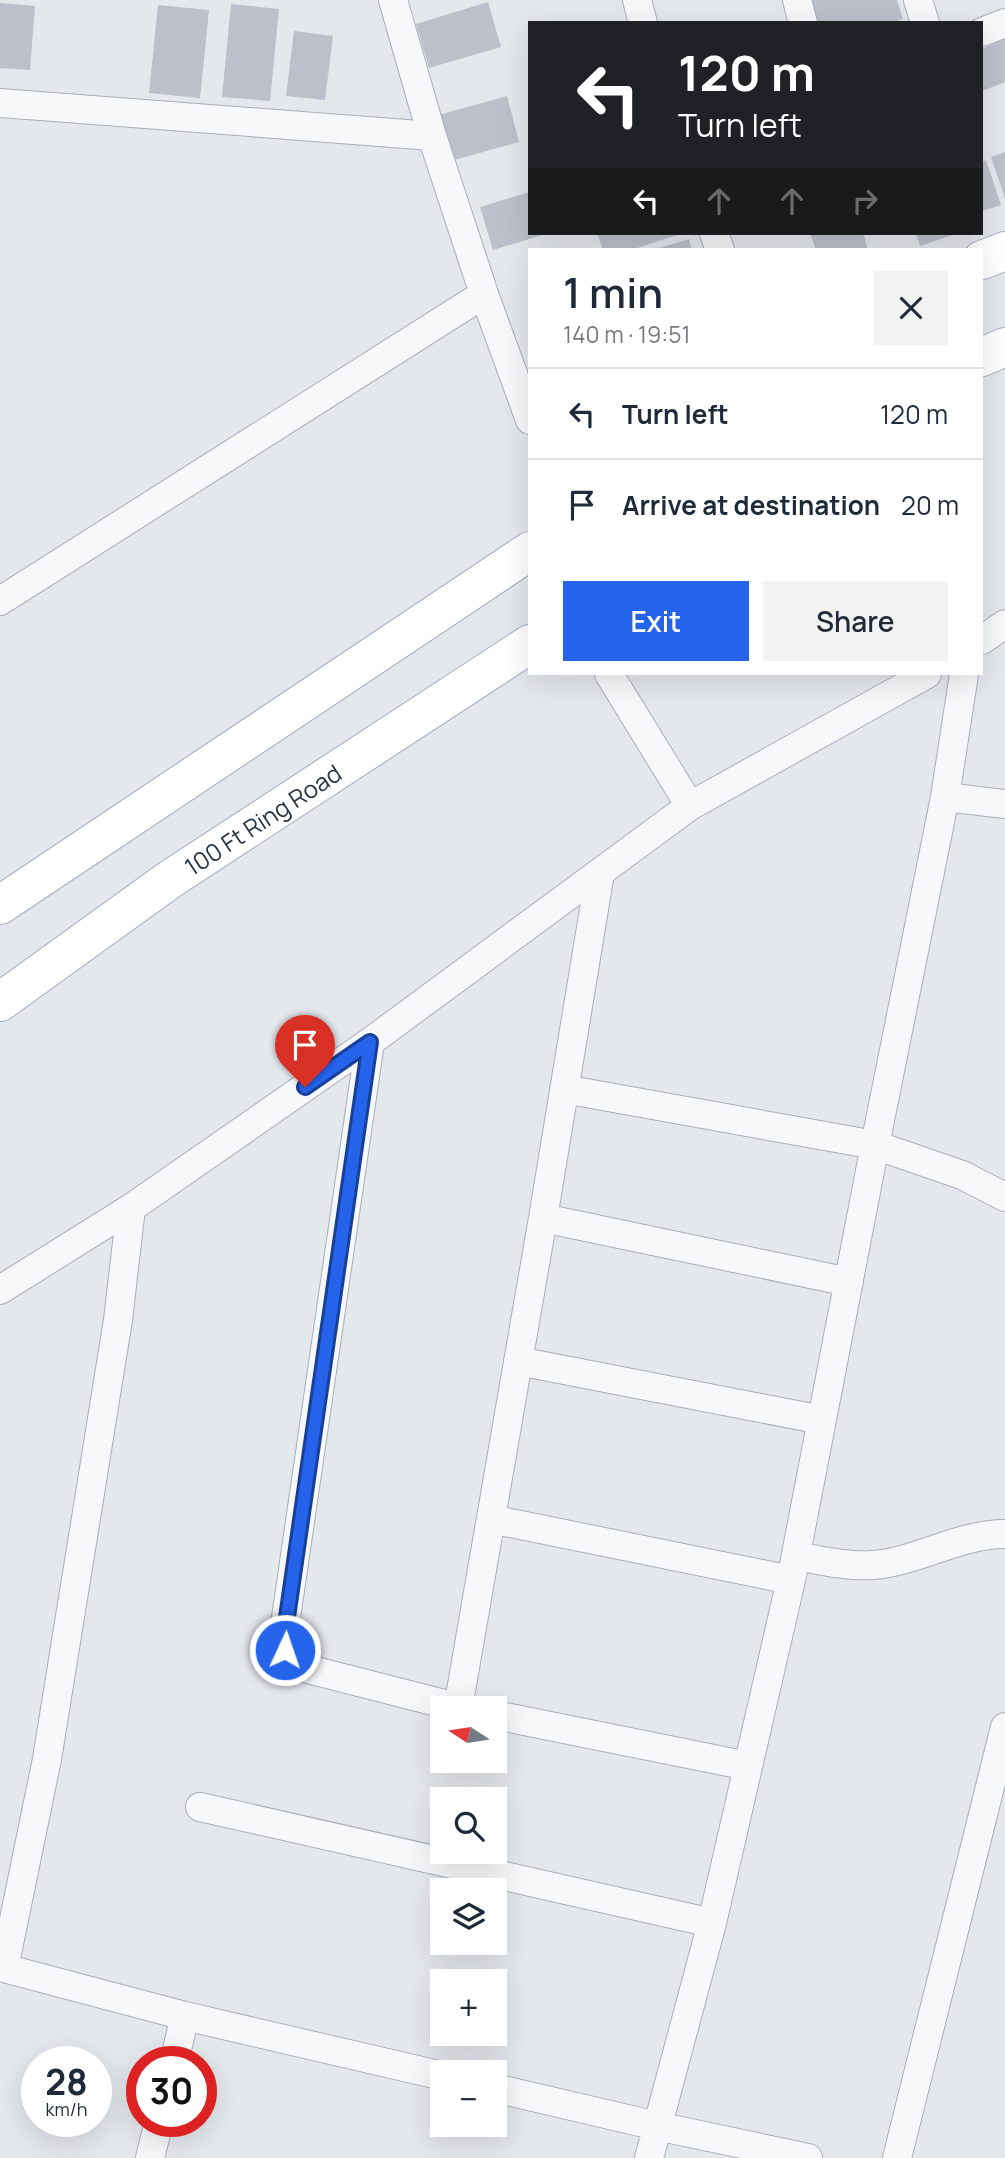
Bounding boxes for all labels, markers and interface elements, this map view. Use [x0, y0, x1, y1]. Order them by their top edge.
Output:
text: 120 m [678, 39, 815, 106]
icon: left [563, 49, 654, 140]
text: Turn left [678, 103, 802, 147]
icon: left [627, 182, 665, 220]
icon: ahead [700, 182, 738, 220]
icon: ahead [773, 182, 811, 220]
icon: right [846, 182, 884, 220]
text: 1 min [563, 263, 663, 321]
button: close [874, 271, 948, 345]
text: 140 m · 19:51 [563, 318, 690, 350]
icon: left [563, 395, 601, 433]
text: Turn left [622, 396, 729, 432]
text: 120 m [880, 396, 948, 432]
icon: arrive [563, 486, 601, 524]
text: Arrive at destination [622, 487, 880, 523]
text: 20 m [901, 487, 959, 523]
button: Exit [563, 581, 749, 661]
button: Share [763, 581, 948, 661]
street label: 100 Ft Ring Road [178, 756, 347, 882]
pin [275, 1015, 335, 1087]
icon: arrive [286, 1026, 324, 1064]
position arrow [248, 1613, 322, 1687]
north arrow [430, 1696, 508, 1773]
map controls [430, 1696, 507, 2137]
button: search [430, 1787, 507, 1864]
button: layers [430, 1878, 507, 1955]
button: + [430, 1969, 507, 2046]
speed limit sign: 30 [126, 2046, 217, 2137]
text: 28 [45, 2058, 88, 2106]
button: − [430, 2060, 507, 2137]
text: km/h [46, 2097, 87, 2121]

